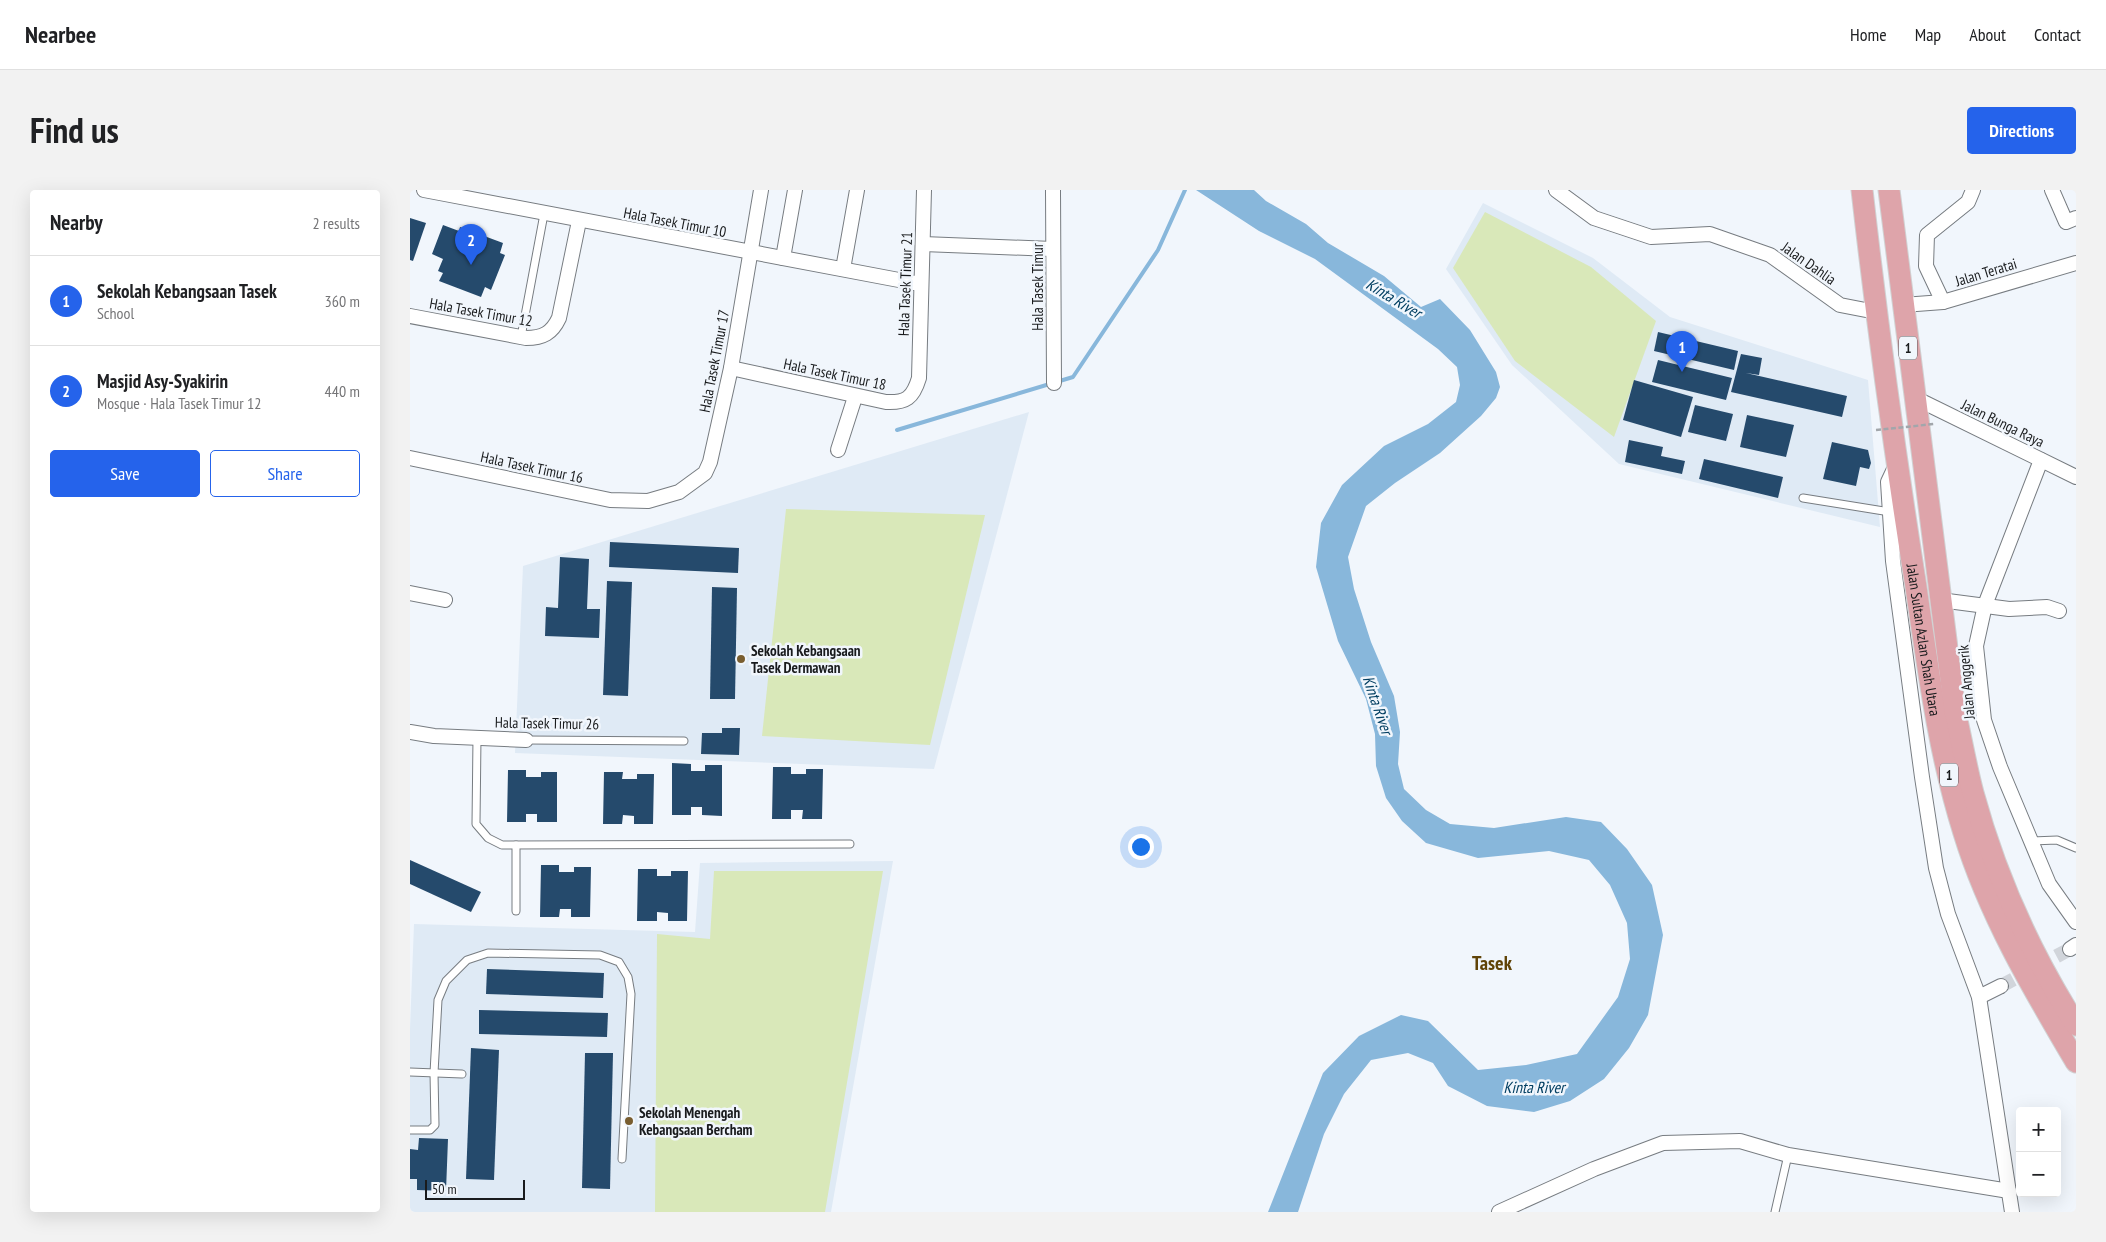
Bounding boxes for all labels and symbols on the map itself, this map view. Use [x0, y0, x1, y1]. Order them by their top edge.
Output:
street label: Hala Tasek Timur 10 [622, 203, 728, 241]
pin: 2 [455, 224, 487, 265]
street label: Hala Tasek Timur 21 [894, 232, 916, 336]
street label: Jalan Dahlia [1777, 237, 1840, 289]
street label: Hala Tasek Timur [1028, 242, 1047, 331]
street label: Jalan Teratai [1952, 254, 2019, 291]
water label: Kinta River [1363, 274, 1428, 324]
street label: Hala Tasek Timur 12 [428, 294, 534, 330]
street label: Hala Tasek Timur 17 [695, 308, 733, 414]
pin: 1 [1666, 331, 1698, 372]
road number: 1 [1899, 336, 1917, 360]
street label: Hala Tasek Timur 18 [782, 354, 888, 394]
street label: Jalan Bunga Raya [1958, 394, 2047, 451]
street label: Hala Tasek Timur 16 [479, 447, 585, 487]
street label: Jalan Sultan Azlan Shah Utara [1903, 561, 1945, 717]
place label: Sekolah Kebangsaan Tasek Dermawan [751, 641, 861, 677]
street label: Jalan Anggerik [1953, 644, 1979, 721]
marker: Sekolah Kebangsaan Tasek Dermawan [735, 653, 747, 665]
water label: Kinta River [1359, 673, 1398, 740]
street label: Hala Tasek Timur 26 [495, 713, 600, 733]
road number: 1 [1940, 764, 1958, 786]
your location [1128, 834, 1154, 860]
district label: Tasek [1472, 950, 1513, 976]
water label: Kinta River [1504, 1077, 1567, 1097]
place label: Sekolah Menengah Kebangsaan Bercham [639, 1103, 753, 1139]
marker: Sekolah Menengah Kebangsaan Bercham [623, 1115, 635, 1127]
scale bar [425, 1177, 525, 1200]

